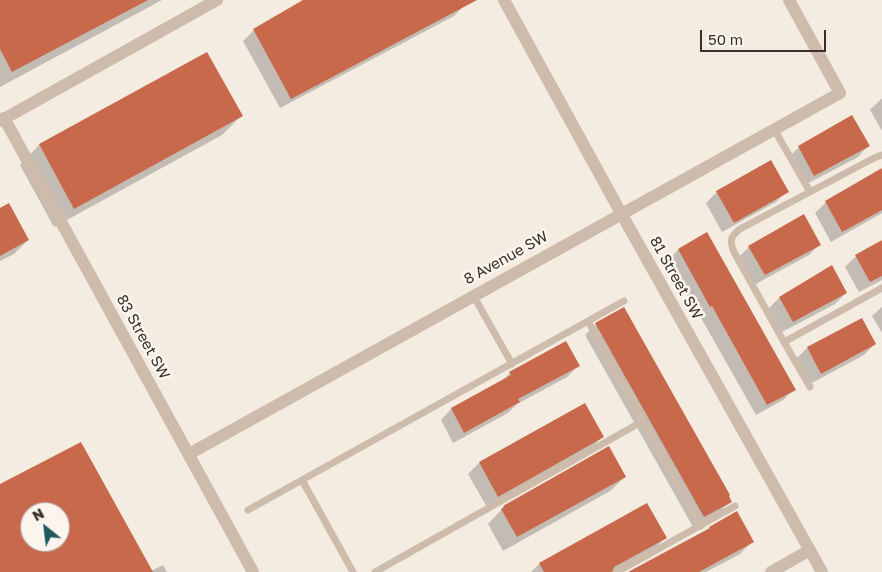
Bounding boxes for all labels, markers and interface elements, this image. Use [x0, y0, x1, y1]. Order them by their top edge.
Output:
scale bar [702, 20, 828, 52]
text: 50 m [708, 30, 743, 48]
street label: 8 Avenue SW [461, 227, 551, 289]
street label: 81 Street SW [646, 233, 706, 323]
street label: 83 Street SW [112, 292, 174, 382]
north arrow [20, 502, 70, 552]
text: N [29, 504, 47, 524]

